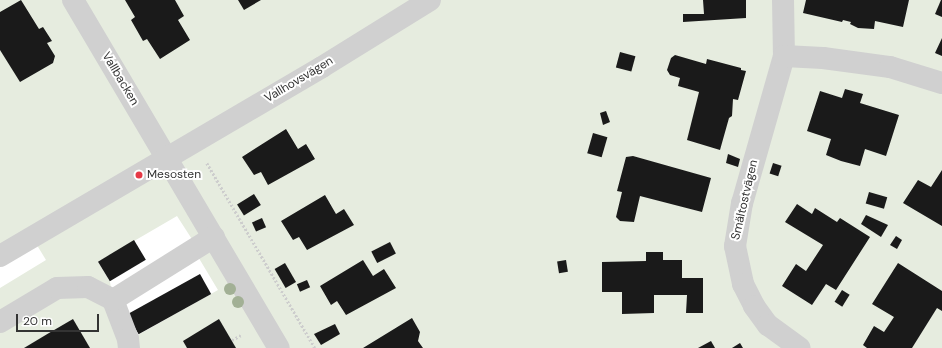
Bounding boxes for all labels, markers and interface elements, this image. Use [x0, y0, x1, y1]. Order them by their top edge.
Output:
street label: Vallbacken [99, 50, 141, 108]
street label: Vallhovsvägen [262, 54, 336, 106]
street label: Smältostvägen [729, 159, 761, 241]
place label: Mesosten [147, 168, 201, 182]
marker: Mesosten [134, 170, 144, 180]
scale bar [18, 306, 101, 332]
text: 20 m [23, 313, 52, 329]

